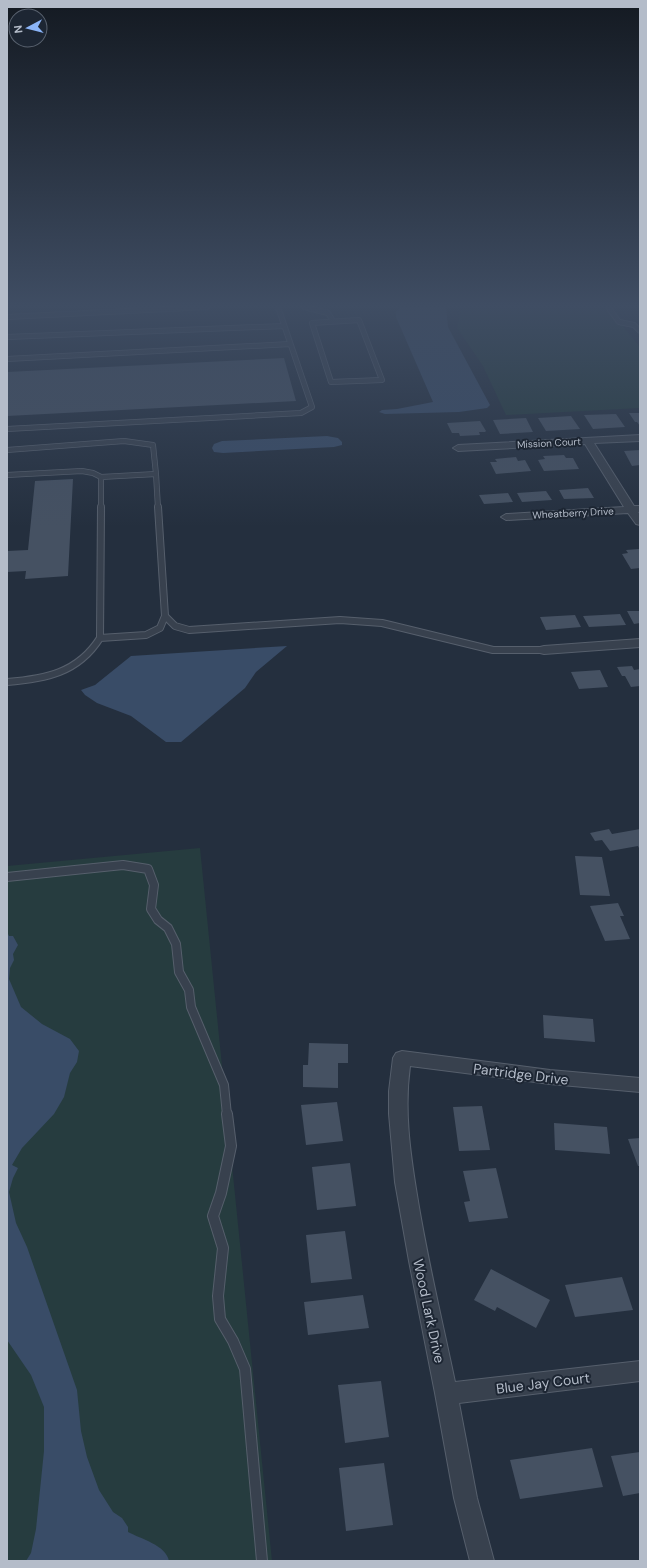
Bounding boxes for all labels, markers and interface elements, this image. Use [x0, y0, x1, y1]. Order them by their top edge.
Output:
north arrow [8, 8, 48, 48]
text: N [11, 24, 26, 34]
street label: Mission Court [517, 435, 581, 451]
street label: Wheatberry Drive [532, 504, 614, 522]
street label: Partridge Drive [472, 1059, 570, 1089]
street label: Wood Lark Drive [409, 1257, 449, 1365]
street label: Blue Jay Court [495, 1368, 591, 1398]

